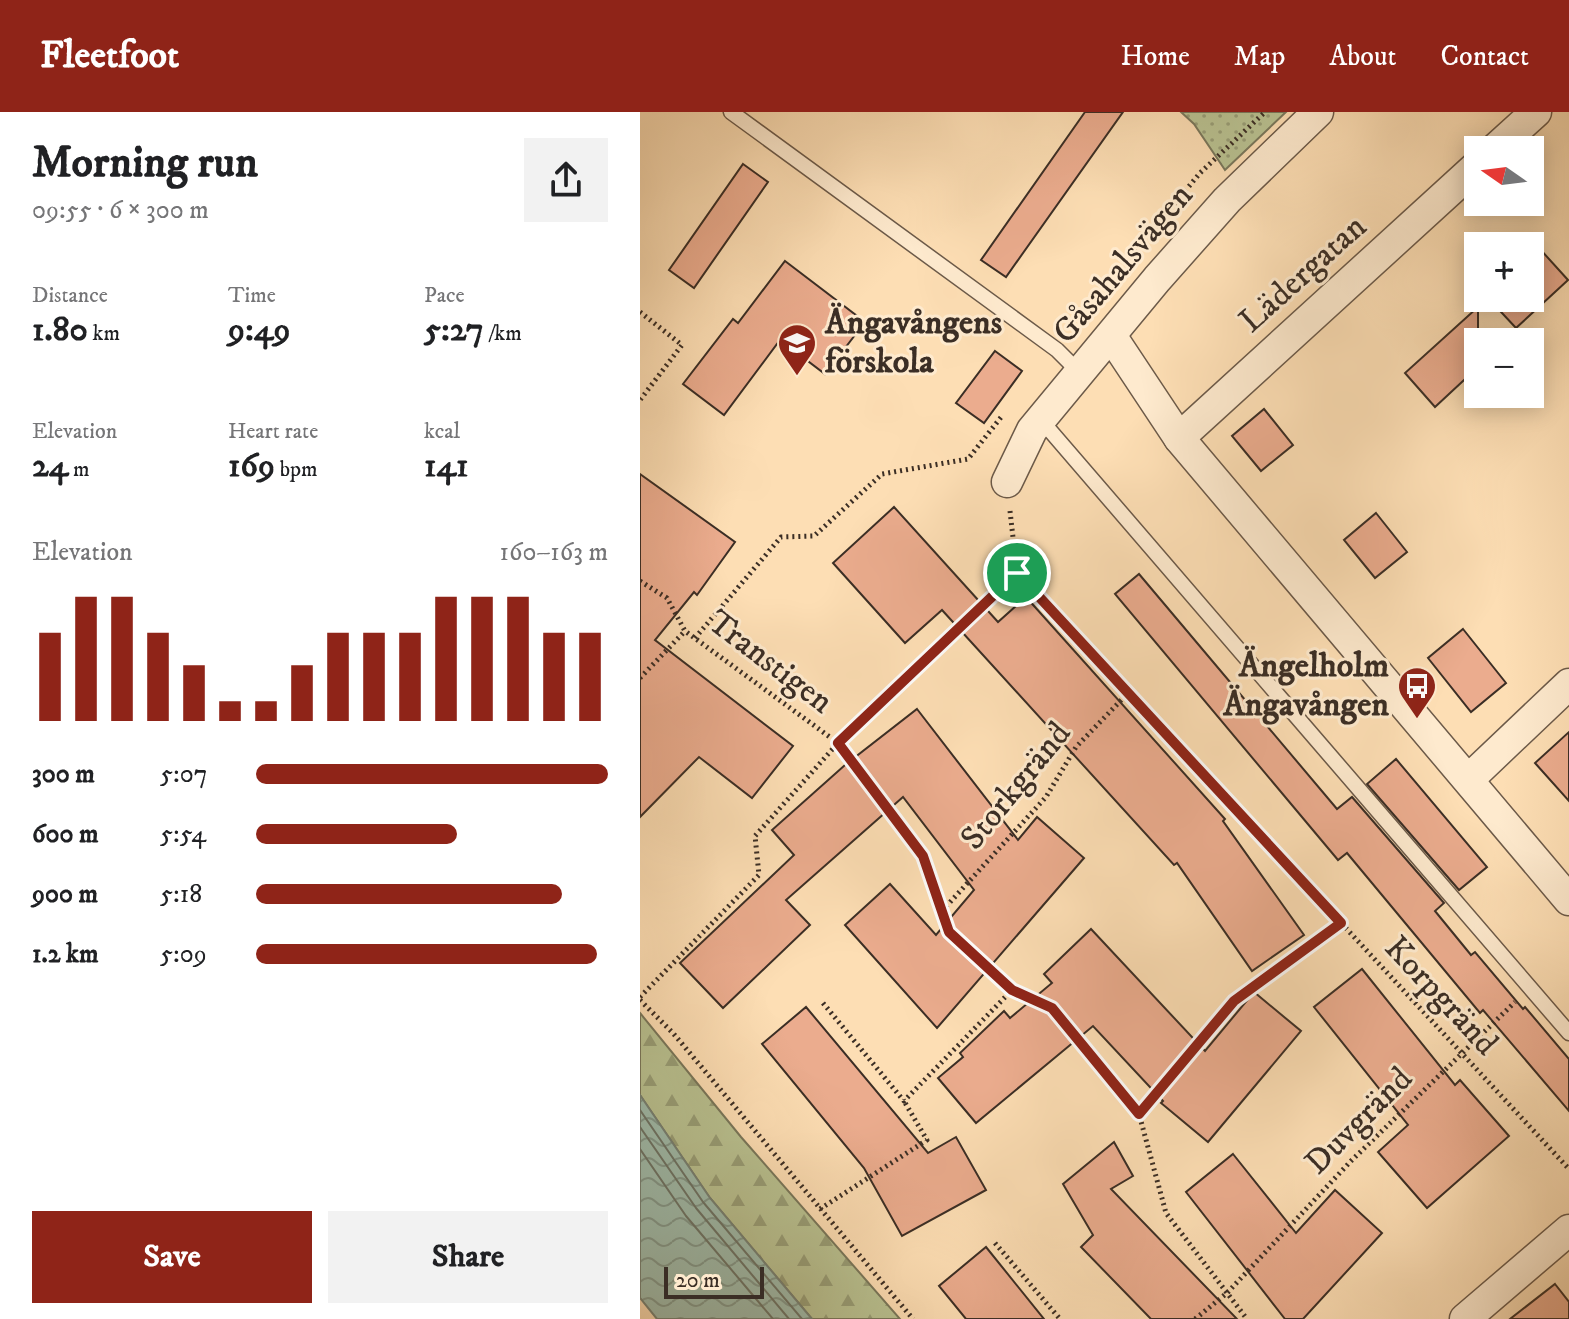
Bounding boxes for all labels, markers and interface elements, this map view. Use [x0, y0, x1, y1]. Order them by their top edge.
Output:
text: Fleetfoot [40, 32, 179, 80]
text: Home [1121, 39, 1190, 74]
text: Map [1234, 39, 1285, 74]
text: About [1329, 39, 1396, 74]
text: Contact [1440, 39, 1529, 74]
text: Morning run [32, 136, 258, 191]
north arrow [1464, 136, 1544, 216]
map controls [1464, 136, 1544, 408]
button: share [524, 138, 608, 222]
street label: Gåsahalsvägen [1044, 175, 1202, 352]
text: 09:55 · 6 × 300 m [32, 194, 209, 227]
street label: Lädergatan [1231, 206, 1375, 342]
button: + [1464, 232, 1544, 312]
text: Distance [32, 282, 108, 309]
text: Time [228, 282, 276, 309]
text: Pace [424, 282, 465, 309]
place label: Ängavångens förskola [824, 302, 1002, 383]
text: 1.80 [32, 309, 88, 351]
text: 9:49 [228, 309, 290, 351]
text: 5:27 [424, 309, 484, 351]
text: km [88, 320, 120, 347]
text: /km [484, 320, 522, 347]
school or university icon: Ängavångens förskola [776, 322, 818, 377]
button: − [1464, 328, 1544, 408]
text: Elevation [32, 418, 117, 445]
text: Heart rate [228, 418, 318, 445]
text: kcal [424, 418, 460, 445]
text: 24 [32, 445, 68, 487]
text: 169 [228, 445, 275, 487]
text: 141 [424, 445, 469, 487]
text: m [68, 456, 90, 483]
text: bpm [275, 456, 318, 483]
text: Elevation [32, 536, 133, 569]
text: 160–163 m [500, 536, 608, 569]
pin [983, 539, 1051, 607]
icon: arrive [995, 551, 1039, 595]
street label: Transtigen [699, 601, 841, 723]
place label: Ängelholm Ängavången [1222, 645, 1389, 726]
bus stop icon: Ängelholm Ängavången [1396, 665, 1438, 720]
street label: Storkgränd [952, 713, 1080, 859]
text: 300 m [32, 758, 95, 791]
text: 5:07 [160, 758, 207, 791]
text: 600 m [32, 818, 99, 851]
text: 5:54 [160, 818, 206, 851]
text: 900 m [32, 878, 98, 911]
text: 5:18 [160, 878, 202, 911]
street label: Korpgränd [1375, 928, 1507, 1064]
text: 1.2 km [32, 938, 98, 971]
text: 5:09 [160, 938, 207, 971]
street label: Duvgränd [1296, 1058, 1422, 1184]
button: Save [32, 1211, 312, 1303]
button: Share [328, 1211, 608, 1303]
scale bar [664, 1263, 764, 1299]
text: 20 m [676, 1267, 720, 1294]

